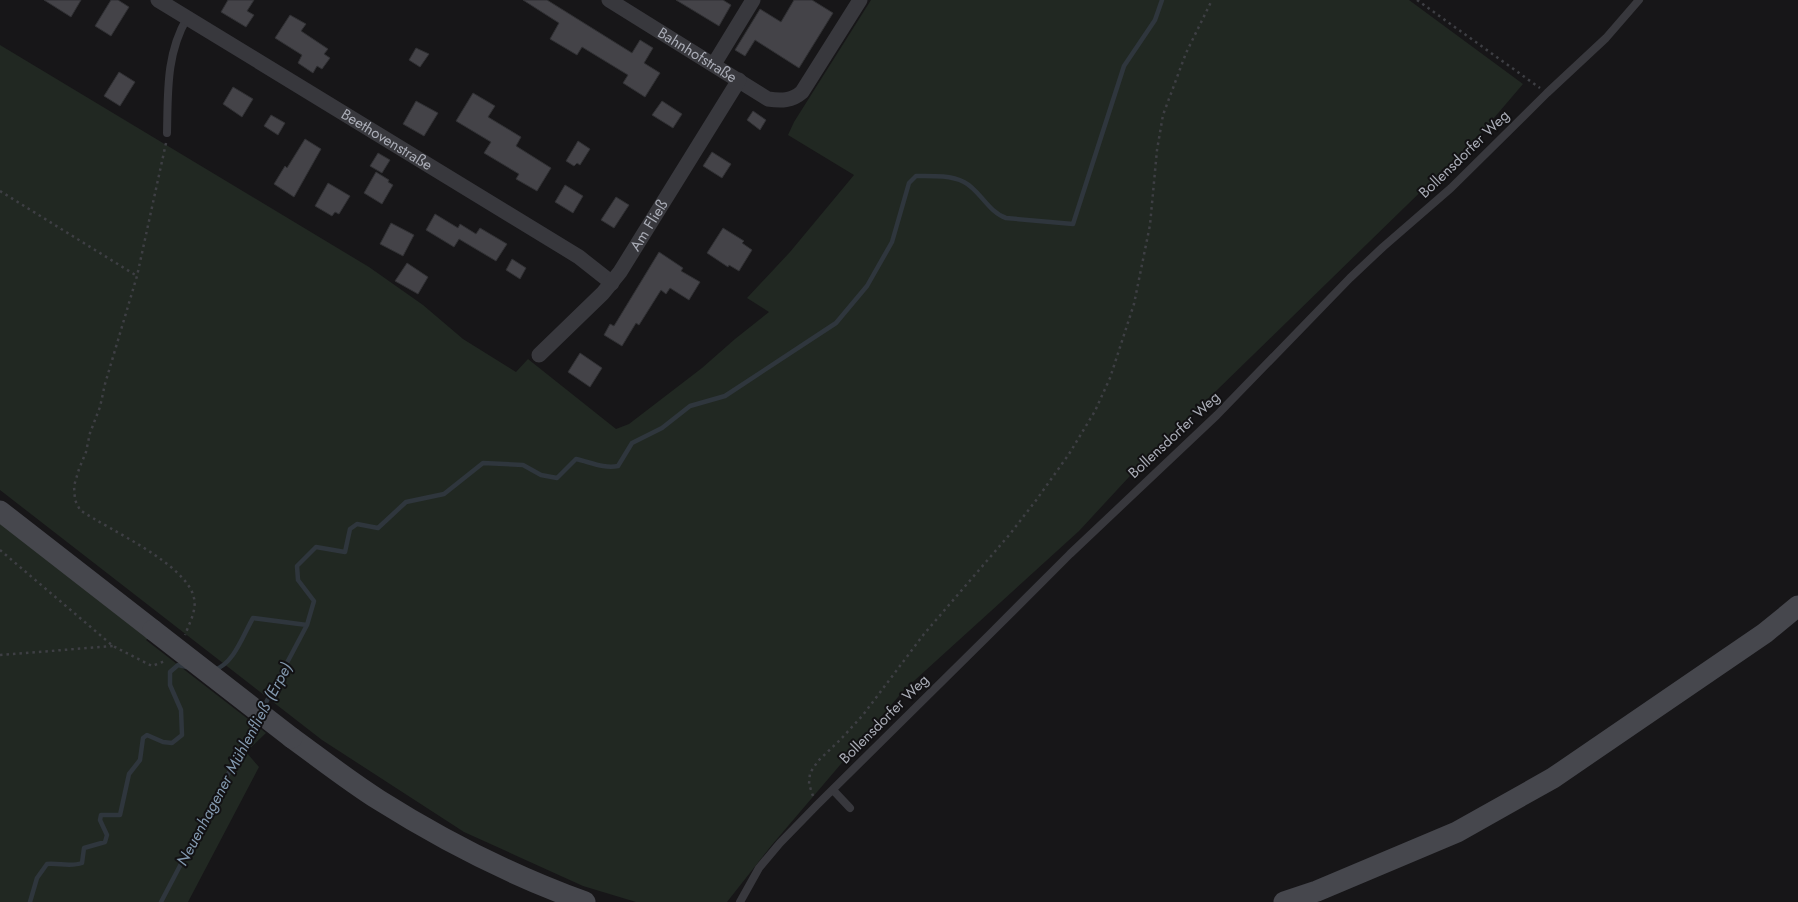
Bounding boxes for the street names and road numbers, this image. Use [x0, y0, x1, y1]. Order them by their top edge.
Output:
street label: Bahnhofstraße [653, 22, 742, 88]
street label: Beethovenstraße [337, 103, 437, 176]
street label: Bollensdorfer Weg [1414, 105, 1514, 203]
street label: Am Fließ [624, 195, 674, 255]
street label: Bollensdorfer Weg [1123, 387, 1225, 483]
street label: Bollensdorfer Weg [834, 669, 934, 769]

